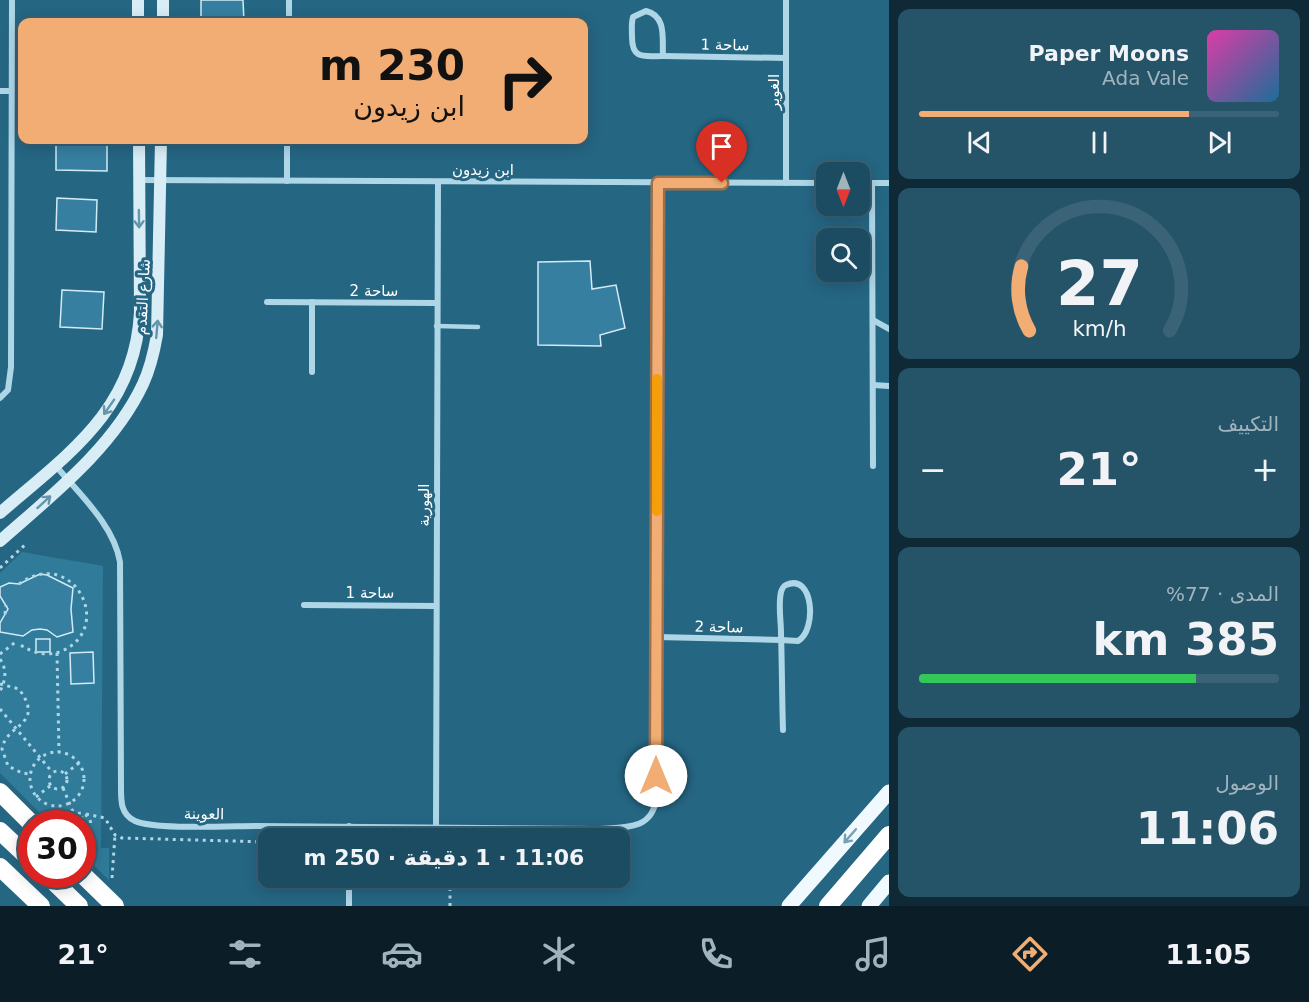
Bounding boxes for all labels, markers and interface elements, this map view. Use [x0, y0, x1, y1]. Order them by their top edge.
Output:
street label: ساحة 1 [700, 36, 750, 54]
text: 230 m [319, 41, 465, 90]
text: Paper Moons [1029, 41, 1189, 66]
icon: right [486, 42, 564, 120]
text: Ada Vale [1102, 66, 1189, 90]
street label: الغوير [765, 74, 783, 111]
text: ابن زيدون [353, 91, 465, 122]
pin [696, 121, 747, 183]
icon: previous [963, 126, 996, 159]
icon: pause [1083, 126, 1116, 159]
icon: next [1203, 126, 1236, 159]
icon: arrive [705, 130, 738, 163]
street label: ابن زيدون [452, 161, 514, 179]
north arrow [816, 162, 870, 216]
map controls [816, 162, 870, 282]
one-way arrow [133, 208, 145, 228]
button: search [816, 228, 870, 282]
text: 27 [1056, 247, 1142, 320]
street label: شارع التقدم [132, 259, 154, 335]
street label: ساحة 2 [350, 282, 398, 300]
text: km/h [1072, 316, 1126, 341]
one-way arrow [152, 320, 163, 339]
one-way arrow [103, 399, 115, 415]
text: التكييف [1217, 412, 1279, 436]
text: 21° [1056, 443, 1142, 496]
text: − [919, 450, 947, 489]
text: + [1251, 450, 1279, 489]
street label: الهورية [415, 484, 433, 526]
one-way arrow [36, 495, 51, 509]
text: المدى · 77% [1166, 582, 1279, 606]
street label: ساحة 1 [346, 584, 394, 602]
text: 385 km [1093, 613, 1279, 666]
street label: ساحة 2 [694, 618, 744, 636]
position arrow [624, 744, 688, 808]
text: الوصول [1215, 771, 1279, 795]
text: 11:06 [1136, 802, 1279, 855]
street label: العوينة [184, 805, 224, 823]
speed limit sign: 30 [18, 810, 96, 888]
one-way arrow [843, 828, 857, 843]
text: 11:06 · 1 دقيقة · 250 m [304, 845, 584, 870]
icon: filters [224, 933, 266, 975]
icon: car [381, 933, 423, 975]
icon: climate [538, 933, 580, 975]
icon: phone [695, 933, 737, 975]
icon: music [852, 933, 894, 975]
icon: directions [1009, 933, 1051, 975]
text: 21° [58, 939, 109, 970]
text: 11:05 [1166, 939, 1252, 970]

